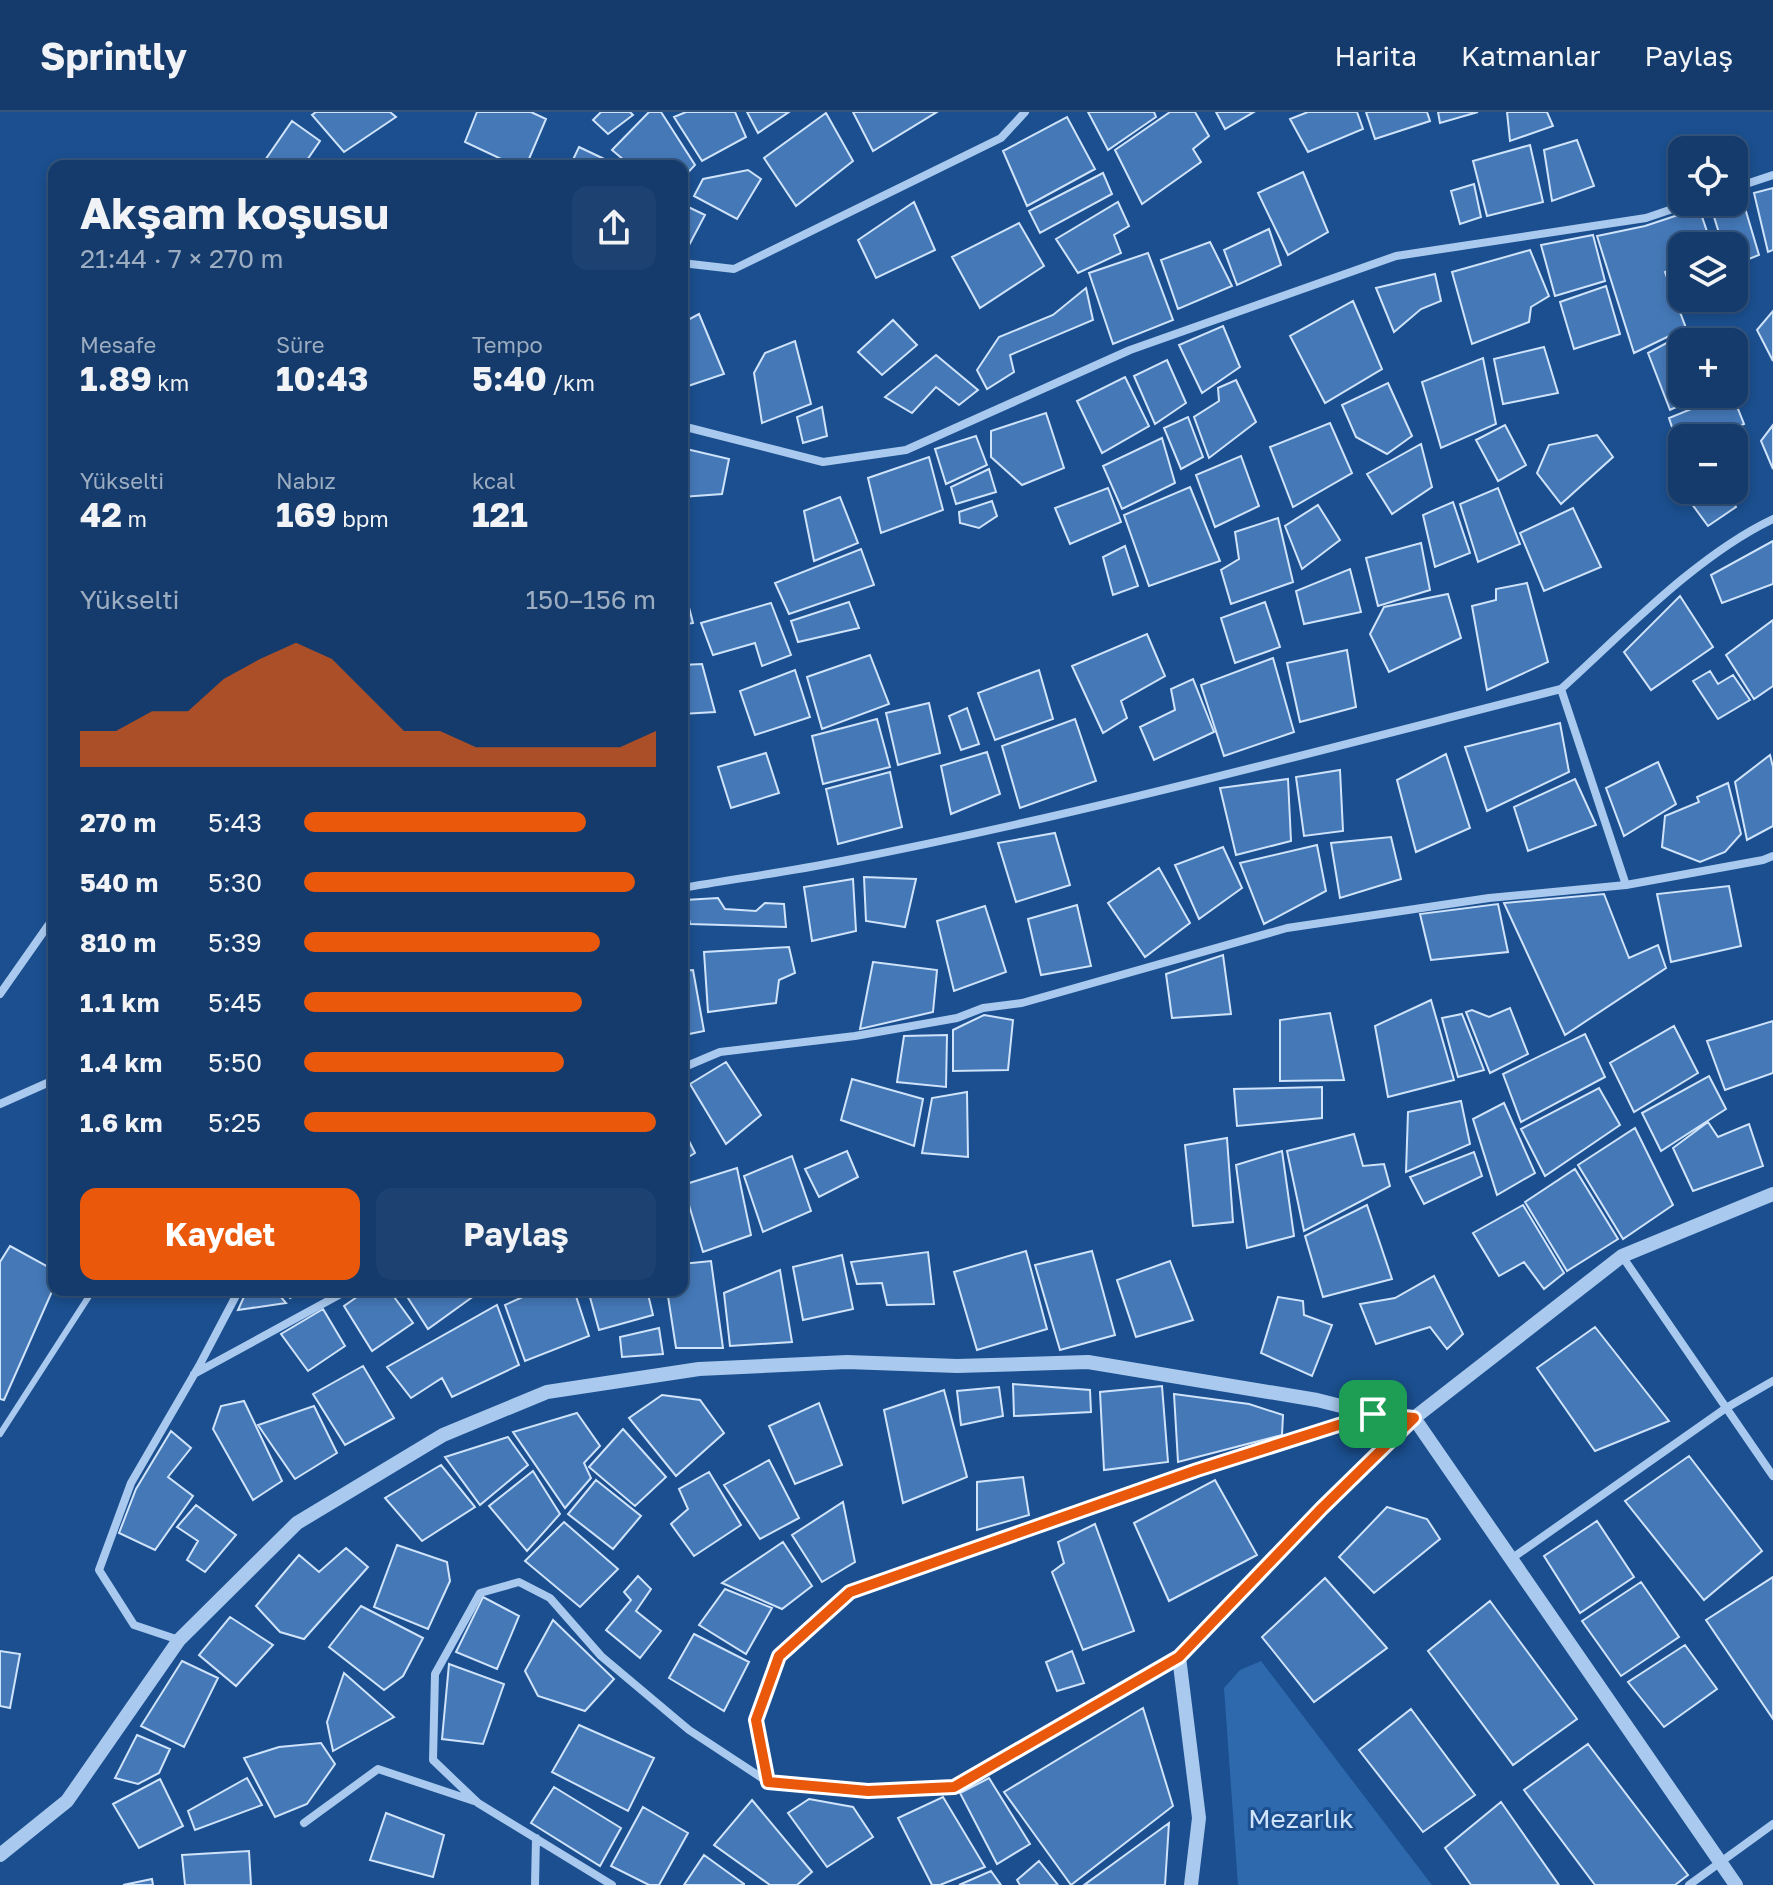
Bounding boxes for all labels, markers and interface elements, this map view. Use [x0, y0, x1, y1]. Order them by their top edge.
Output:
text: Sprintly [40, 33, 187, 78]
text: Harita [1335, 39, 1417, 72]
text: Katmanlar [1461, 39, 1600, 72]
text: Paylaş [1644, 39, 1733, 72]
map controls [1668, 136, 1748, 504]
button: locate [1668, 136, 1748, 216]
text: Akşam koşusu [80, 186, 389, 239]
button: share [572, 186, 656, 270]
button: layers [1668, 232, 1748, 312]
text: 21:44 · 7 × 270 m [80, 243, 284, 274]
button: + [1668, 328, 1748, 408]
text: Mesafe [80, 331, 156, 358]
text: Süre [276, 331, 325, 358]
text: Tempo [472, 331, 543, 358]
text: 1.89 [80, 358, 152, 398]
text: 10:43 [276, 358, 368, 398]
text: 5:40 [472, 358, 547, 398]
text: km [152, 369, 189, 396]
text: /km [547, 369, 595, 396]
button: − [1668, 424, 1748, 504]
text: Yükselti [80, 467, 164, 494]
text: Nabız [276, 467, 336, 494]
text: kcal [472, 467, 515, 494]
text: 42 [80, 494, 122, 534]
text: 169 [276, 494, 337, 534]
text: 121 [472, 494, 528, 534]
text: m [122, 505, 147, 532]
text: bpm [337, 505, 389, 532]
text: Yükselti [80, 584, 180, 615]
text: 150–156 m [525, 584, 656, 615]
text: 270 m [80, 807, 156, 838]
text: 5:43 [208, 807, 262, 838]
text: 540 m [80, 867, 158, 898]
text: 5:30 [208, 867, 262, 898]
text: 810 m [80, 927, 156, 958]
text: 5:39 [208, 927, 262, 958]
text: 1.1 km [80, 987, 159, 1018]
text: 5:45 [208, 987, 262, 1018]
text: 1.4 km [80, 1047, 162, 1078]
text: 5:50 [208, 1047, 262, 1078]
text: 1.6 km [80, 1107, 163, 1138]
text: 5:25 [208, 1107, 261, 1138]
button: Kaydet [80, 1188, 360, 1280]
button: Paylaş [376, 1188, 656, 1280]
pin [1339, 1380, 1407, 1448]
icon: arrive [1351, 1392, 1395, 1436]
park label: Mezarlık [1248, 1803, 1354, 1834]

